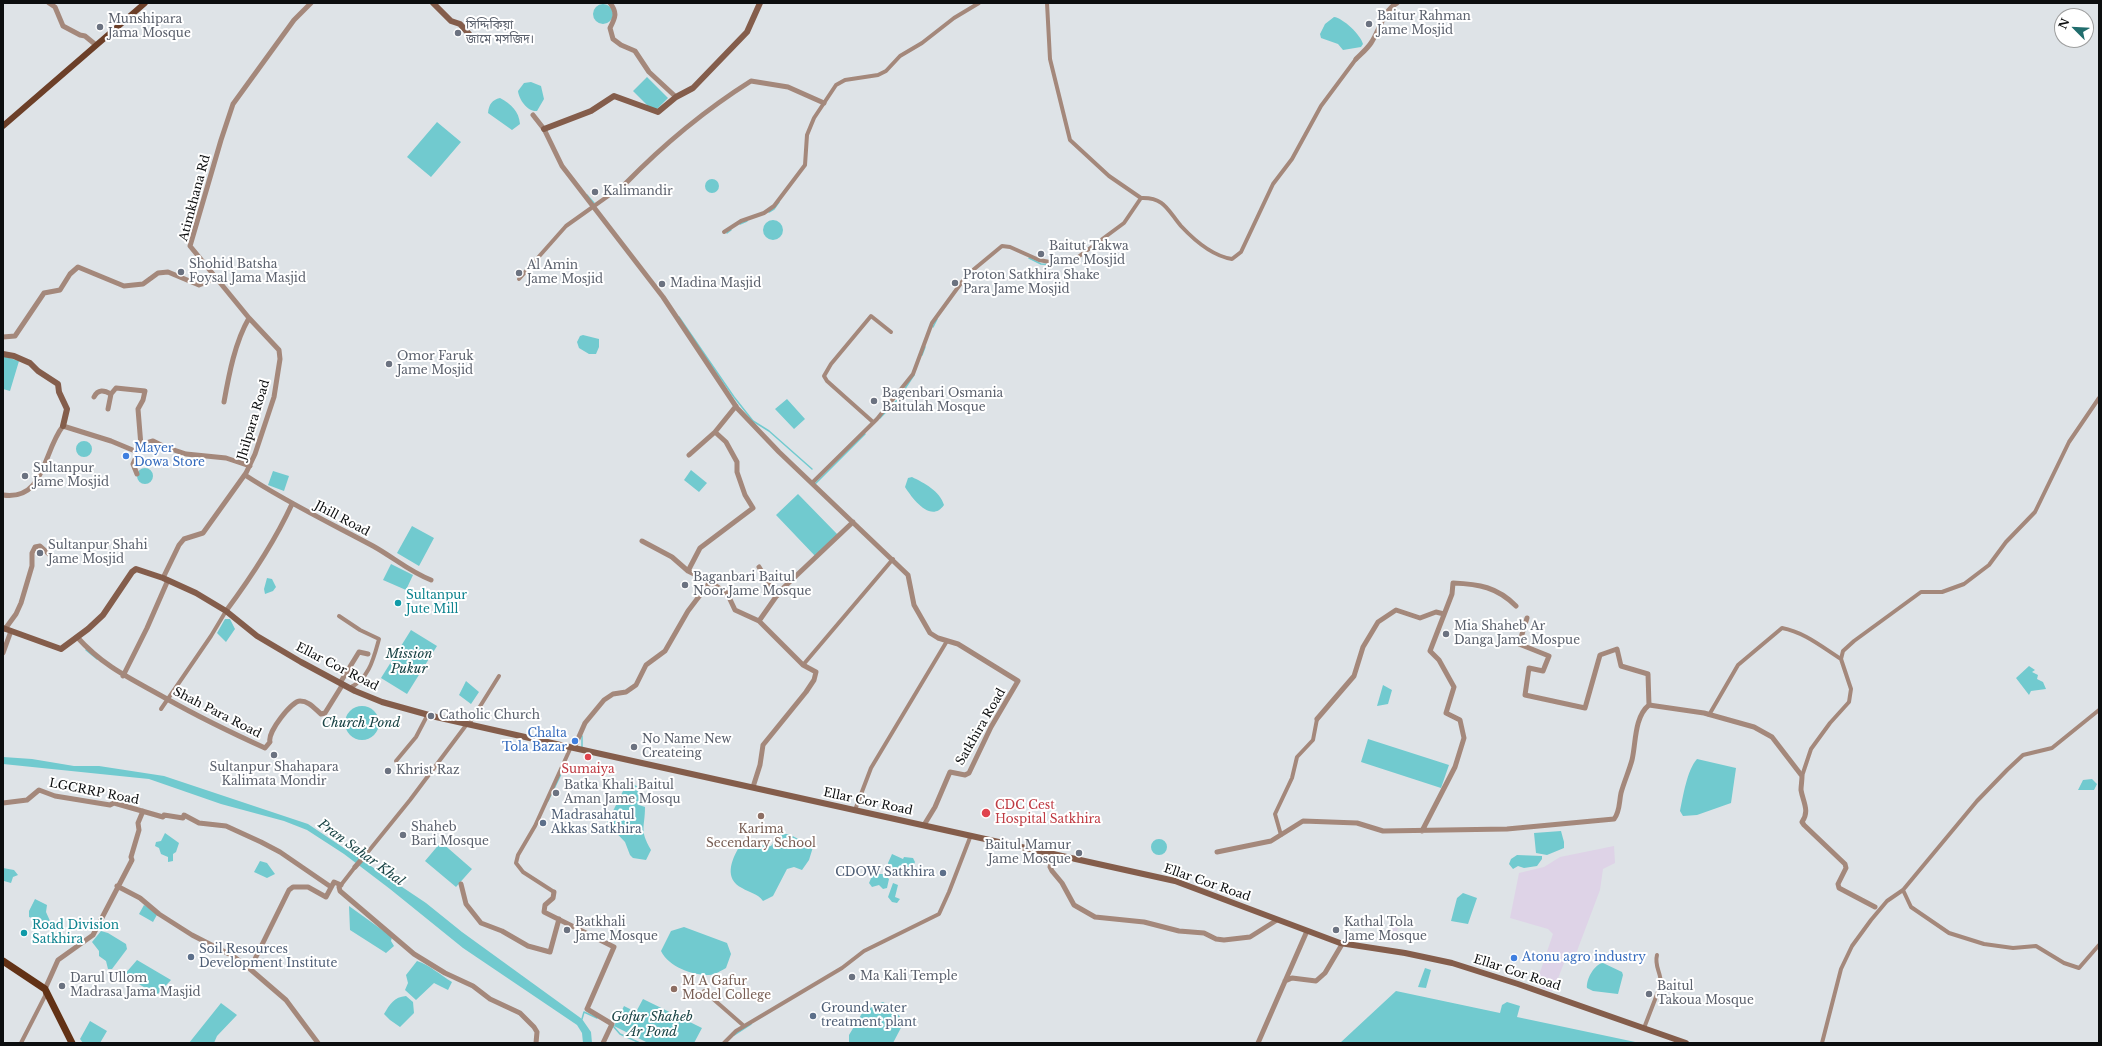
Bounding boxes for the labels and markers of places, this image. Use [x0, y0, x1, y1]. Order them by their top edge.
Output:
place label: Baitur Rahman Jame Mosjid [1377, 10, 1471, 38]
place label: Munshipara Jama Mosque [108, 13, 191, 41]
place label: সিদ্দিকিয়া জামে মসজিদ। [466, 19, 534, 47]
marker: Baitur Rahman Jame Mosjid [1364, 19, 1374, 29]
marker: Munshipara Jama Mosque [95, 22, 105, 32]
marker: সিদ্দিকিয়া জামে মসজিদ। [453, 28, 463, 38]
place label: Kalimandir [603, 185, 673, 199]
marker: Kalimandir [590, 187, 600, 197]
place label: Baitut Takwa Jame Mosjid [1049, 240, 1129, 268]
marker: Baitut Takwa Jame Mosjid [1036, 249, 1046, 259]
place label: Shohid Batsha Foysal Jama Masjid [189, 258, 306, 286]
place label: Al Amin Jame Mosjid [527, 259, 603, 287]
marker: Shohid Batsha Foysal Jama Masjid [176, 267, 186, 277]
marker: Al Amin Jame Mosjid [514, 268, 524, 278]
place label: Proton Satkhira Shake Para Jame Mosjid [963, 269, 1100, 297]
place label: Madina Masjid [670, 277, 761, 291]
marker: Proton Satkhira Shake Para Jame Mosjid [950, 278, 960, 288]
marker: Madina Masjid [657, 279, 667, 289]
place label: Omor Faruk Jame Mosjid [397, 350, 474, 378]
marker: Omor Faruk Jame Mosjid [384, 359, 394, 369]
place label: Bagenbari Osmania Baitulah Mosque [882, 387, 1003, 415]
marker: Bagenbari Osmania Baitulah Mosque [869, 396, 879, 406]
place label: Mayer Dowa Store [134, 442, 205, 470]
marker: Mayer Dowa Store [121, 451, 131, 461]
place label: Sultanpur Jame Mosjid [33, 462, 109, 490]
marker: Sultanpur Jame Mosjid [20, 471, 30, 481]
place label: Sultanpur Shahi Jame Mosjid [48, 539, 147, 567]
marker: Sultanpur Shahi Jame Mosjid [35, 548, 45, 558]
place label: Baganbari Baitul Noor Jame Mosque [693, 571, 811, 599]
marker: Baganbari Baitul Noor Jame Mosque [680, 580, 690, 590]
place label: Sultanpur Jute Mill [406, 589, 467, 617]
marker: Sultanpur Jute Mill [393, 598, 403, 608]
place label: Mia Shaheb Ar Danga Jame Mospue [1454, 620, 1580, 648]
marker: Mia Shaheb Ar Danga Jame Mospue [1441, 629, 1451, 639]
place label: Catholic Church [439, 709, 540, 723]
marker: Catholic Church [426, 711, 436, 721]
place label: Chalta Tola Bazar [502, 727, 567, 755]
place label: No Name New Createing [642, 733, 731, 761]
marker: Chalta Tola Bazar [570, 736, 580, 746]
marker: No Name New Createing [629, 742, 639, 752]
marker: Sultanpur Shahapara Kalimata Mondir [269, 750, 279, 760]
marker: Sumaiya [583, 752, 593, 762]
place label: Sultanpur Shahapara Kalimata Mondir [209, 761, 339, 789]
place label: Sumaiya [561, 763, 615, 777]
place label: Khrist Raz [396, 764, 460, 778]
marker: Khrist Raz [383, 766, 393, 776]
place label: Batka Khali Baitul Aman Jame Mosqu [564, 779, 681, 807]
marker: Batka Khali Baitul Aman Jame Mosqu [551, 788, 561, 798]
place label: CDC Cest Hospital Satkhira [995, 799, 1101, 827]
marker: CDC Cest Hospital Satkhira [980, 807, 992, 819]
place label: Madrasahatul Akkas Satkhira [551, 809, 642, 837]
marker: Karima Secendary School [756, 811, 766, 821]
marker: Madrasahatul Akkas Satkhira [538, 818, 548, 828]
place label: Shaheb Bari Mosque [411, 821, 489, 849]
place label: Karima Secendary School [706, 823, 816, 851]
marker: Shaheb Bari Mosque [398, 830, 408, 840]
place label: Baitul Mamur Jame Mosque [985, 839, 1071, 867]
marker: Baitul Mamur Jame Mosque [1074, 848, 1084, 858]
place label: CDOW Satkhira [835, 866, 935, 880]
marker: CDOW Satkhira [938, 868, 948, 878]
place label: Batkhali Jame Mosque [575, 916, 658, 944]
place label: Kathal Tola Jame Mosque [1344, 916, 1427, 944]
place label: Road Division Satkhira [32, 919, 119, 947]
marker: Batkhali Jame Mosque [562, 925, 572, 935]
marker: Kathal Tola Jame Mosque [1331, 925, 1341, 935]
marker: Road Division Satkhira [19, 928, 29, 938]
place label: Soil Resources Development Institute [199, 943, 337, 971]
place label: Atonu agro industry [1522, 951, 1646, 965]
marker: Soil Resources Development Institute [186, 952, 196, 962]
marker: Atonu agro industry [1509, 953, 1519, 963]
place label: Ma Kali Temple [860, 970, 958, 984]
place label: Darul Ullom Madrasa Jama Masjid [70, 972, 201, 1000]
marker: Ma Kali Temple [847, 972, 857, 982]
place label: M A Gafur Model College [682, 975, 771, 1003]
place label: Baitul Takoua Mosque [1657, 980, 1754, 1008]
marker: Darul Ullom Madrasa Jama Masjid [57, 981, 67, 991]
marker: M A Gafur Model College [669, 984, 679, 994]
marker: Baitul Takoua Mosque [1644, 989, 1654, 999]
place label: Ground water treatment plant [821, 1002, 917, 1030]
marker: Ground water treatment plant [808, 1011, 818, 1021]

